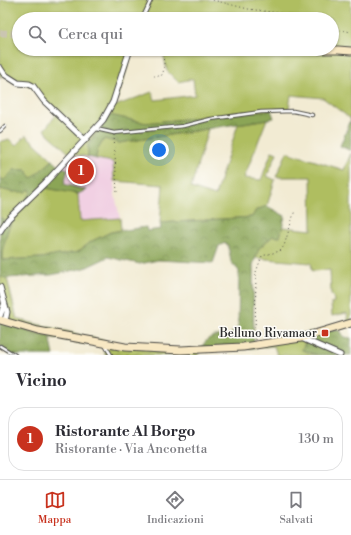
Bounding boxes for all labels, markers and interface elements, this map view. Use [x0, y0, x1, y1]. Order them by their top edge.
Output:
search box [12, 12, 339, 56]
icon: search [26, 23, 48, 45]
text: Cerca qui [58, 25, 123, 44]
your location [149, 140, 169, 160]
pin: 1 [68, 156, 94, 186]
place label: Belluno Rivamaor [218, 326, 317, 341]
marker: Belluno Rivamaor [320, 328, 330, 338]
text: Vicino [16, 370, 67, 392]
text: Ristorante Al Borgo [55, 422, 195, 441]
text: 1 [27, 431, 33, 447]
text: 130 m [299, 431, 334, 447]
text: Ristorante · Via Anconetta [55, 441, 207, 457]
tab: Mappa [38, 489, 71, 527]
tab: Indicazioni [147, 489, 204, 527]
tab: Salvati [279, 489, 313, 527]

